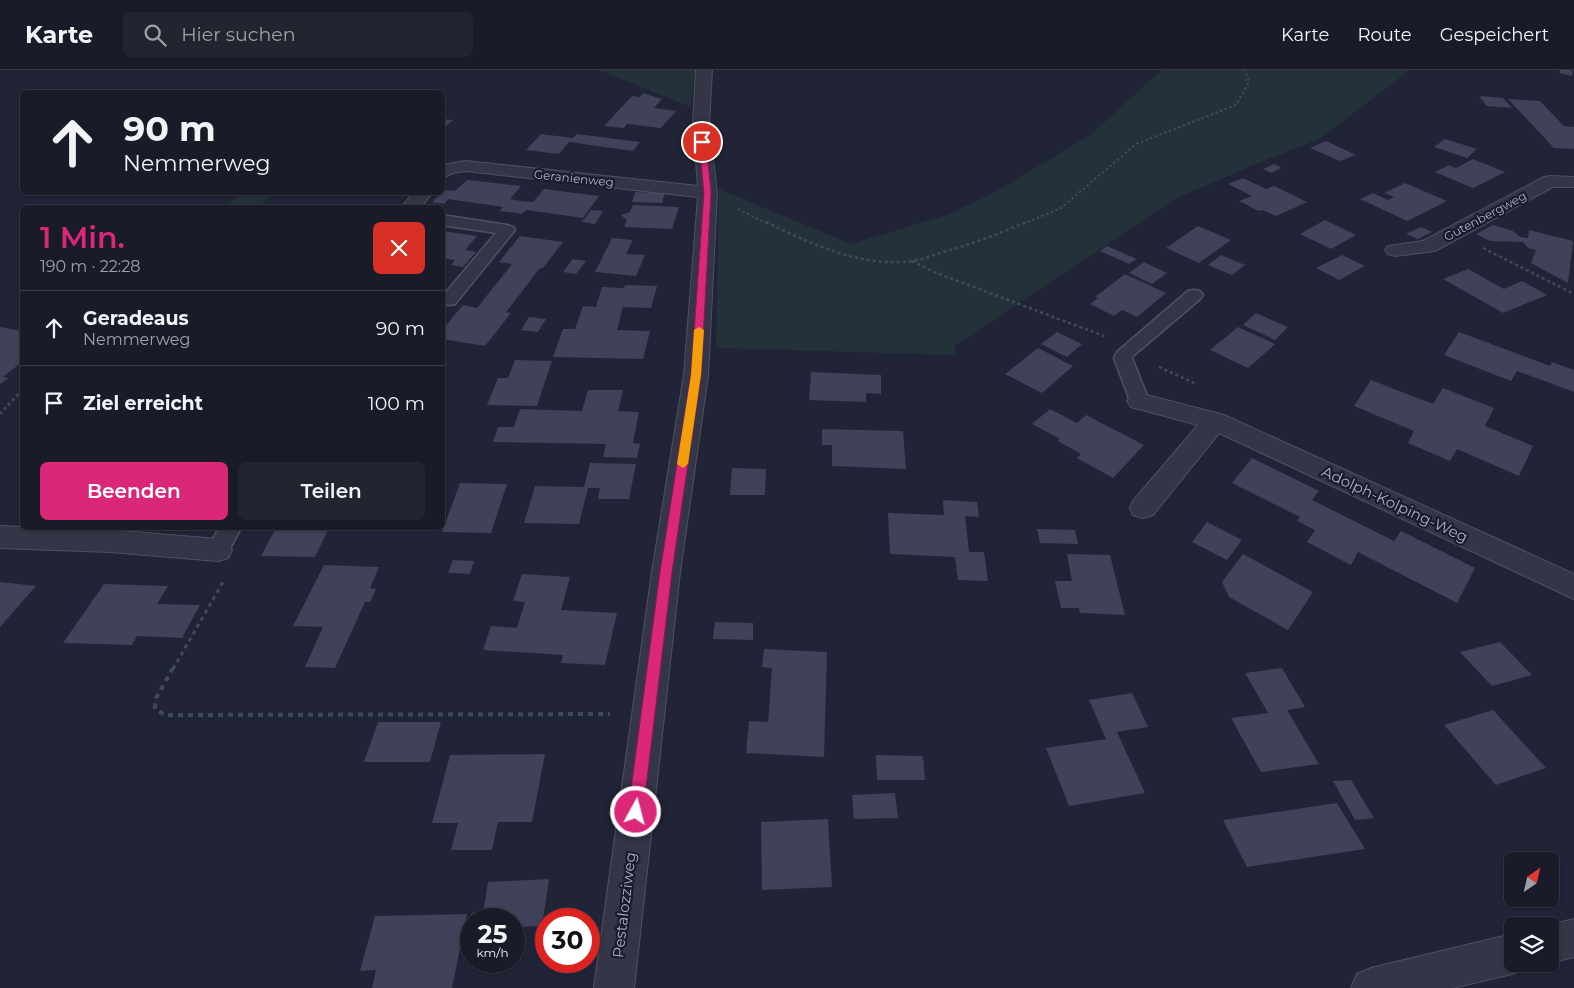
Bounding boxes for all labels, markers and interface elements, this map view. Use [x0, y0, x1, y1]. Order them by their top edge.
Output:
search box [123, 12, 473, 57]
text: Karte [25, 20, 93, 49]
icon: search [141, 21, 169, 49]
text: Hier suchen [181, 23, 296, 46]
text: Karte [1281, 24, 1329, 46]
text: Route [1357, 24, 1412, 46]
text: Gespeichert [1440, 24, 1549, 46]
text: 90 m [123, 107, 216, 150]
icon: ahead [40, 110, 105, 175]
pin [681, 121, 723, 163]
icon: arrive [688, 128, 716, 156]
text: Nemmerweg [123, 150, 271, 177]
street label: Geranienweg [533, 166, 615, 190]
street label: Gutenbergweg [1441, 188, 1529, 244]
text: 1 Min. [40, 219, 125, 256]
button: close [373, 222, 425, 274]
text: 190 m · 22:28 [40, 257, 141, 276]
text: Geradeaus [83, 307, 189, 330]
icon: ahead [40, 314, 68, 342]
text: 90 m [376, 317, 425, 340]
text: Nemmerweg [83, 330, 190, 349]
icon: arrive [40, 389, 68, 417]
text: Ziel erreicht [83, 392, 203, 415]
text: 100 m [368, 392, 425, 415]
button: Beenden [40, 462, 228, 520]
button: Teilen [238, 462, 425, 520]
street label: Adolph-Kolping-Weg [1319, 462, 1471, 546]
position arrow [609, 785, 661, 837]
street label: Pestalozziweg [608, 851, 640, 959]
north arrow [1504, 852, 1559, 908]
map controls [1504, 852, 1559, 972]
speed limit sign: 30 [535, 908, 600, 973]
button: layers [1504, 917, 1559, 972]
text: 25 [478, 919, 507, 949]
text: km/h [476, 945, 509, 960]

